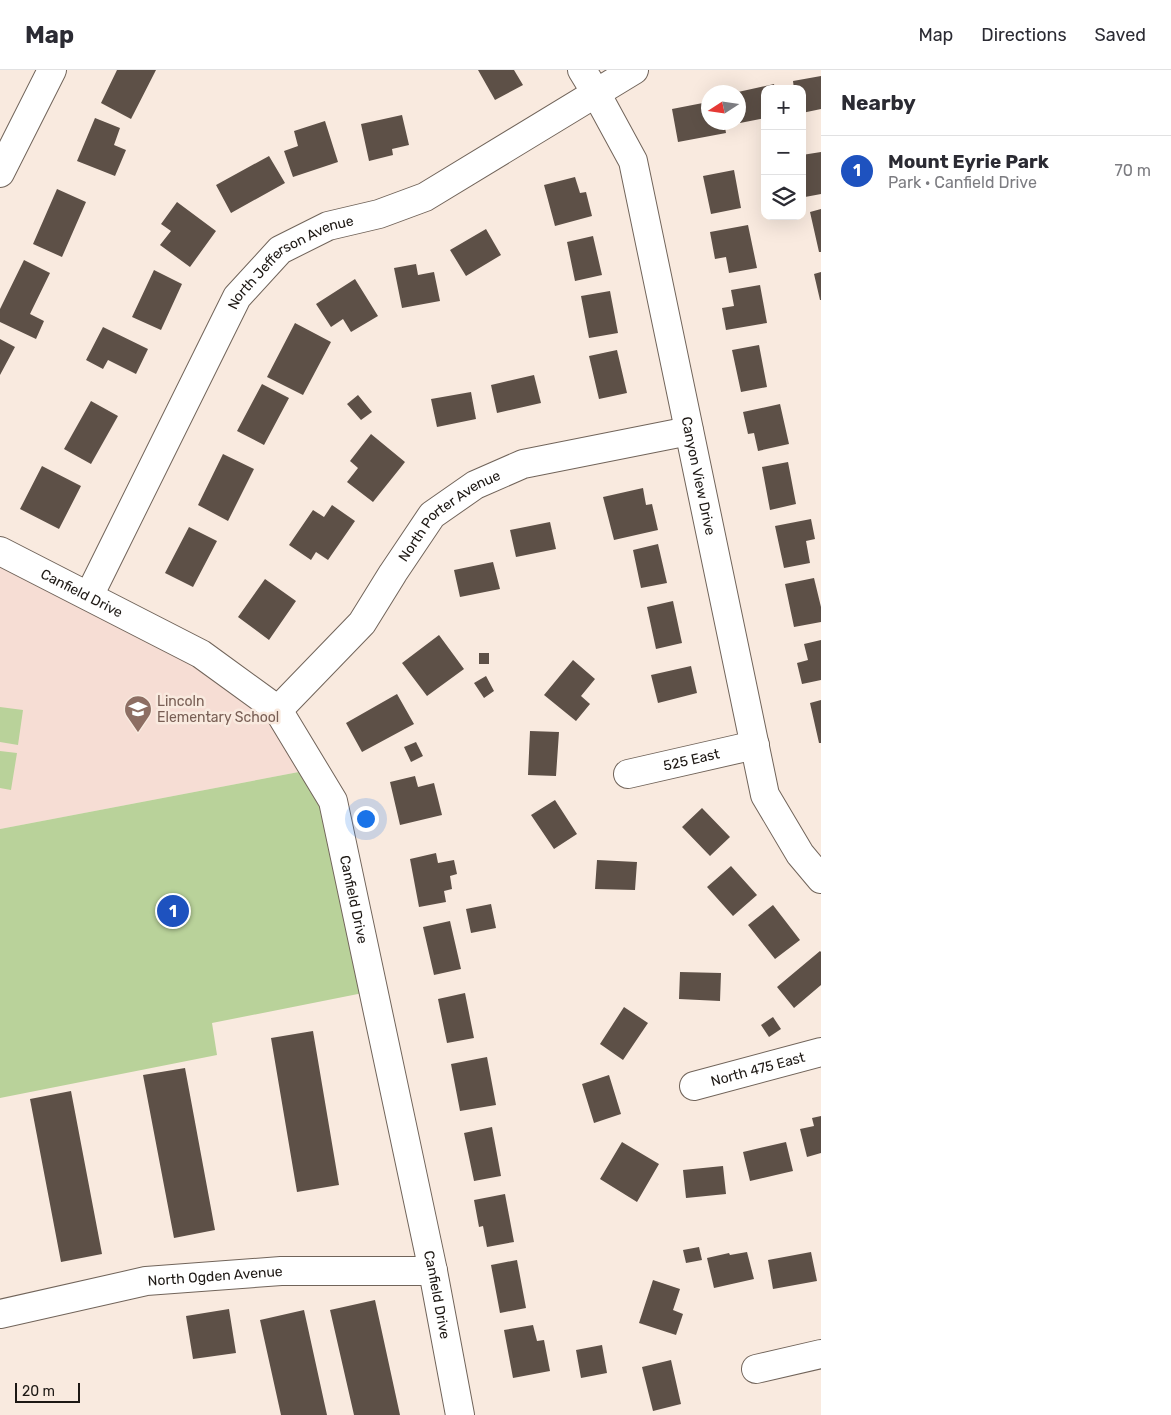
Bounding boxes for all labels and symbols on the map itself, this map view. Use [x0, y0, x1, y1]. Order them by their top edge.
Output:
north arrow [701, 85, 746, 130]
street label: North Jefferson Avenue [224, 212, 355, 312]
street label: Canyon View Drive [678, 415, 719, 537]
street label: North Porter Avenue [395, 467, 503, 565]
street label: Canfield Drive [38, 565, 126, 621]
place label: Lincoln Elementary School [157, 693, 279, 726]
school or university icon: Lincoln Elementary School [123, 694, 153, 733]
street label: 525 East [662, 745, 722, 774]
your location [353, 806, 379, 832]
street label: Canfield Drive [336, 854, 372, 945]
pin: 1 [157, 892, 189, 930]
street label: North 475 East [709, 1048, 807, 1090]
street label: Canfield Drive [420, 1249, 454, 1341]
street label: North Ogden Avenue [147, 1262, 283, 1289]
scale bar [15, 1380, 80, 1403]

